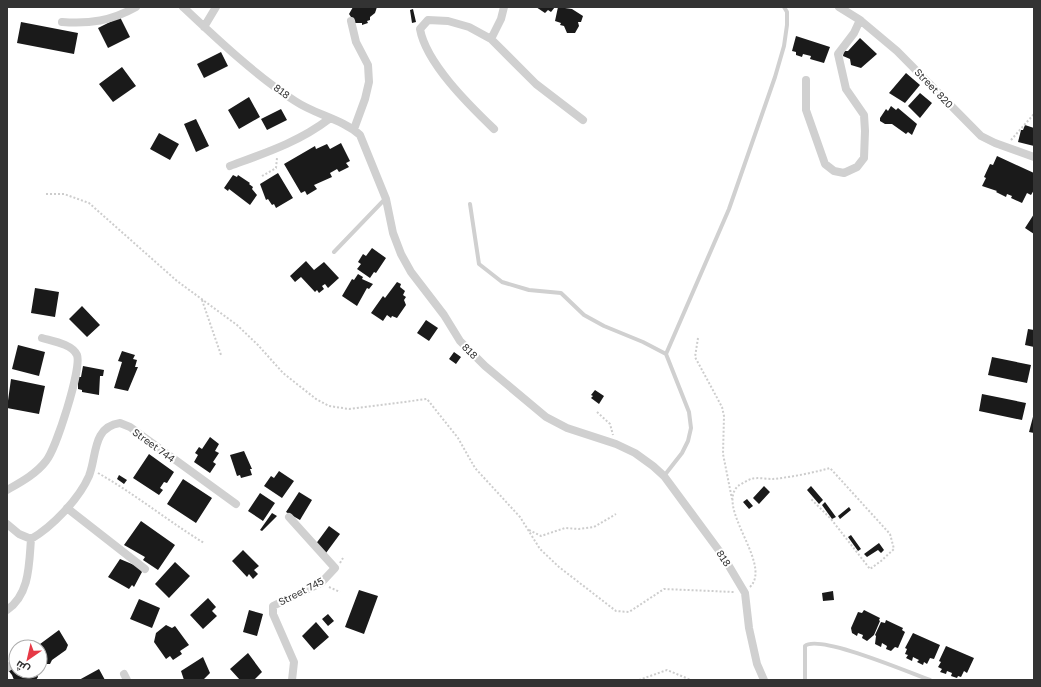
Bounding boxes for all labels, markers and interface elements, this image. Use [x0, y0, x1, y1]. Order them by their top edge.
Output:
street label: Street 820 [912, 66, 956, 110]
street label: 818 [272, 81, 292, 101]
street label: 818 [460, 341, 480, 361]
street label: Street 744 [130, 426, 178, 464]
street label: 818 [714, 548, 734, 568]
street label: Street 745 [276, 574, 326, 608]
north arrow [8, 639, 48, 679]
text: ش [13, 658, 32, 677]

